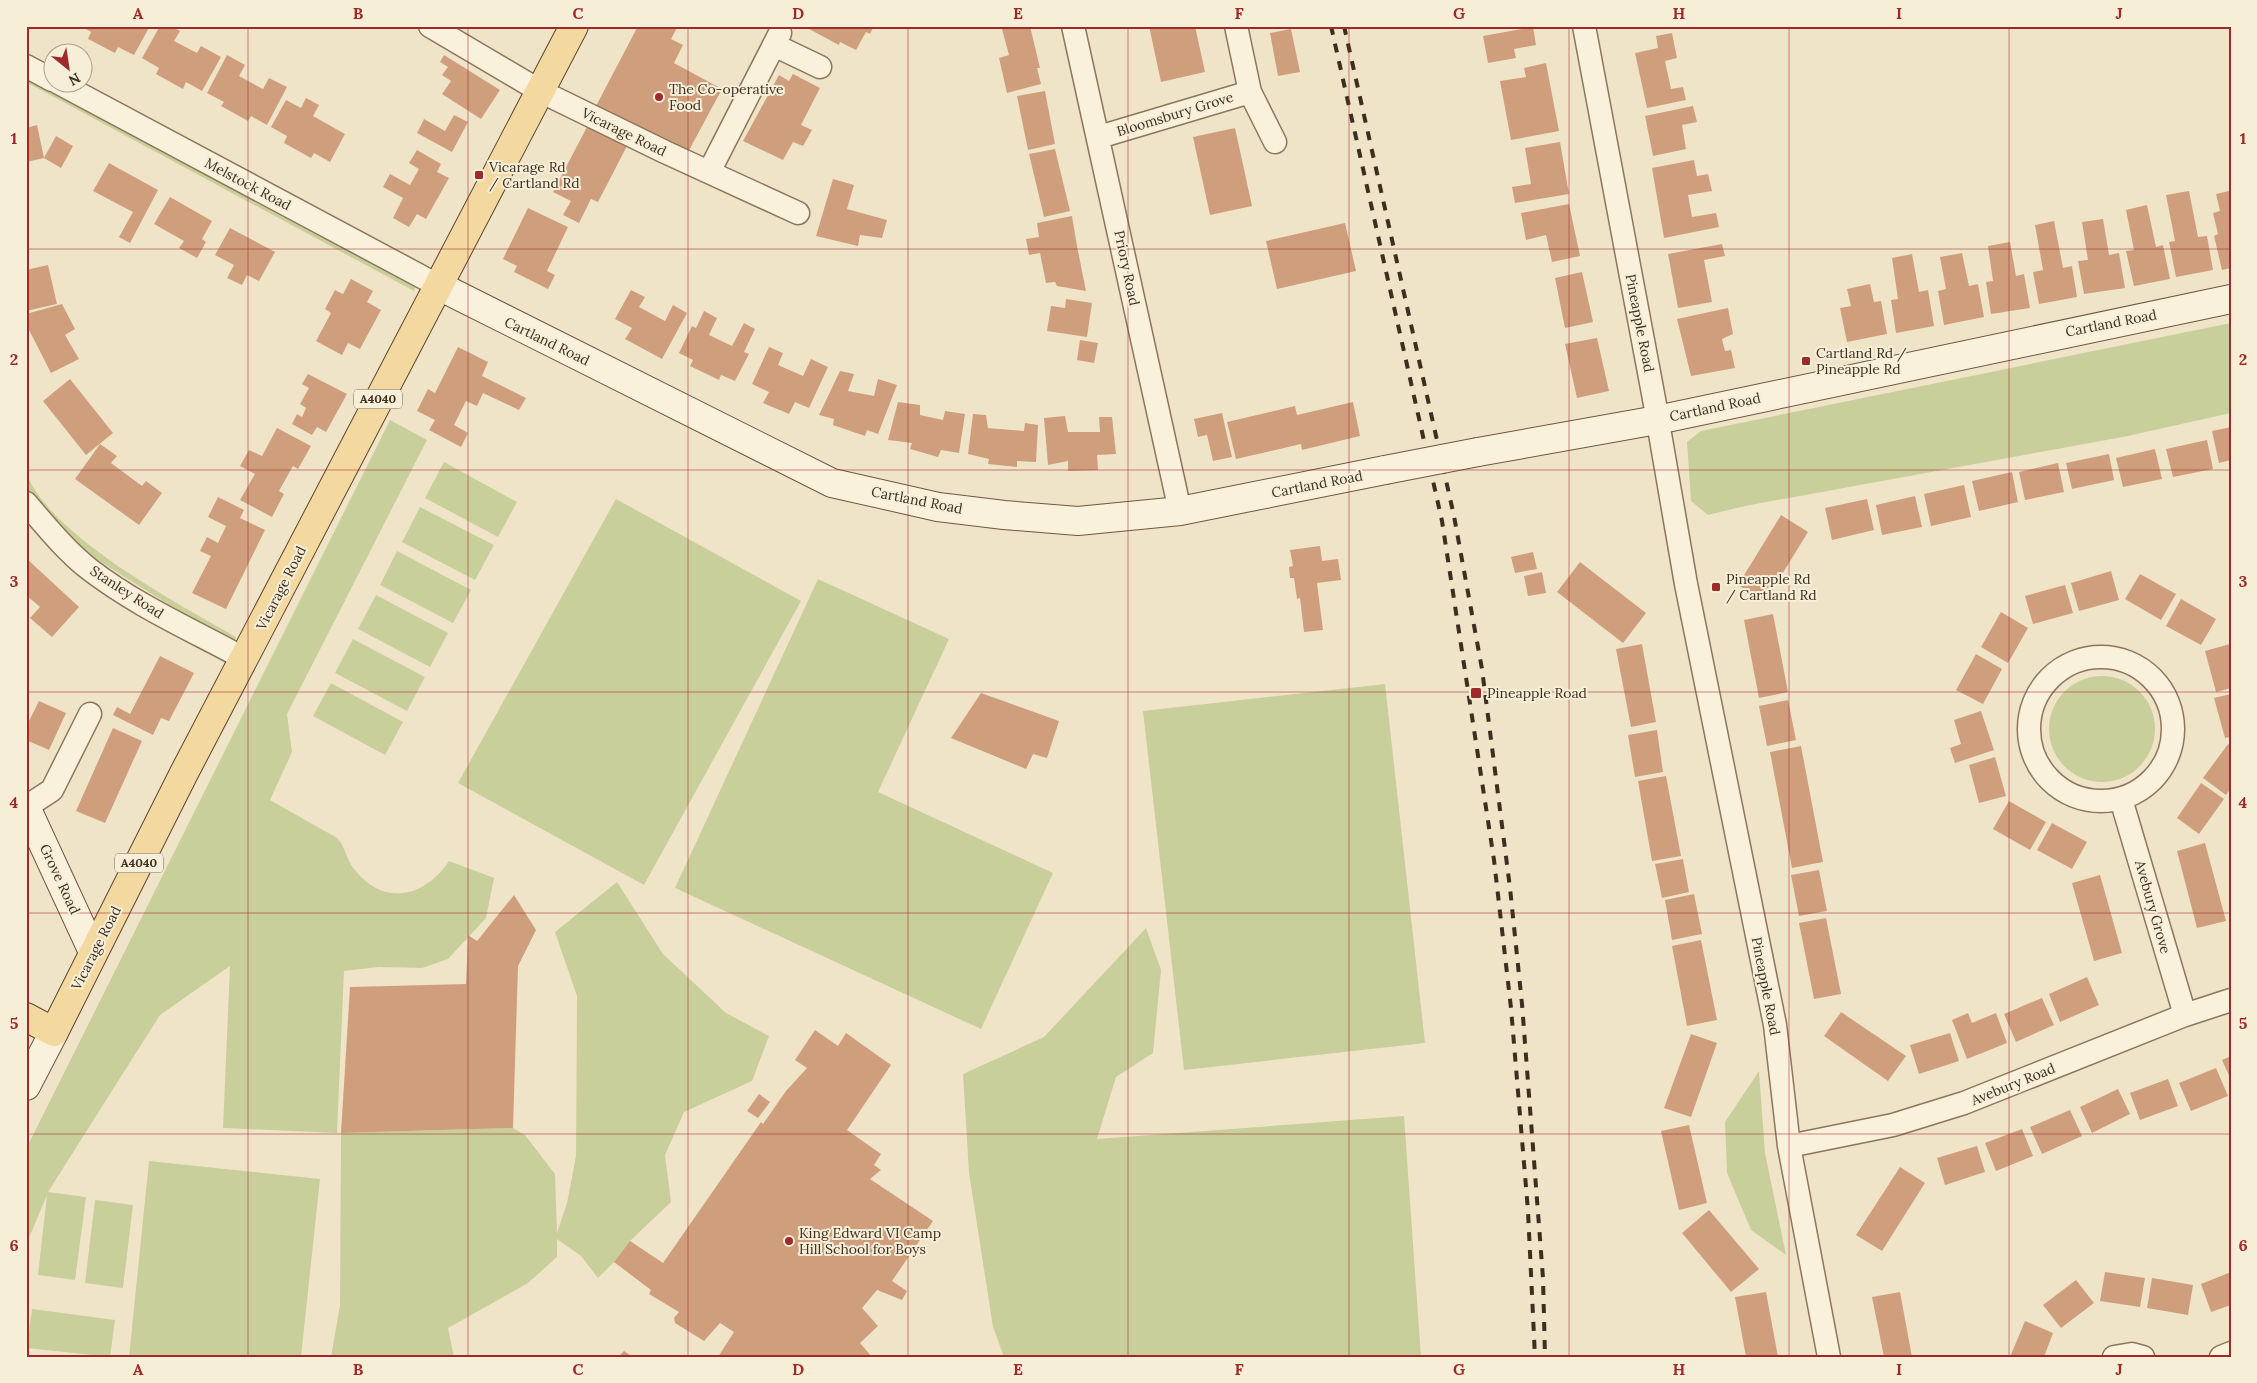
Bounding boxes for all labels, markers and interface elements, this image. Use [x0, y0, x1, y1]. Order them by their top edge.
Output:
text: A [133, 3, 144, 23]
text: B [353, 3, 364, 23]
text: C [572, 3, 584, 23]
text: D [792, 3, 804, 23]
text: E [1013, 3, 1023, 23]
text: F [1234, 3, 1244, 23]
text: G [1453, 3, 1465, 23]
text: H [1673, 3, 1686, 23]
text: I [1896, 3, 1902, 23]
text: J [2115, 3, 2123, 23]
north arrow [42, 42, 92, 92]
text: N [65, 69, 84, 90]
place label: The Co-operative Food [669, 80, 784, 114]
street label: Bloomsbury Grove [1115, 88, 1236, 140]
marker: The Co-operative Food [653, 91, 665, 103]
street label: Vicarage Road [578, 103, 669, 160]
text: 1 [11, 128, 17, 148]
text: 1 [2240, 128, 2246, 148]
street label: Melstock Road [202, 154, 294, 214]
place label: Vicarage Rd / Cartland Rd [488, 158, 580, 192]
marker: Vicarage Rd / Cartland Rd [473, 169, 485, 181]
street label: Priory Road [1110, 229, 1144, 307]
street label: Pineapple Road [1622, 272, 1658, 374]
street label: Cartland Road [2064, 305, 2158, 341]
street label: Cartland Road [501, 313, 593, 369]
place label: Cartland Rd / Pineapple Rd [1816, 344, 1907, 378]
text: 2 [10, 349, 18, 369]
text: 2 [2239, 349, 2247, 369]
marker: Cartland Rd / Pineapple Rd [1800, 355, 1812, 367]
road number: A4040 [354, 389, 402, 408]
street label: Cartland Road [1668, 389, 1762, 425]
street label: Cartland Road [1270, 466, 1364, 502]
street label: Cartland Road [870, 482, 964, 518]
street label: Vicarage Road [252, 543, 310, 634]
street label: Stanley Road [87, 562, 167, 622]
place label: Pineapple Rd / Cartland Rd [1726, 570, 1817, 604]
text: 3 [10, 571, 19, 591]
text: 3 [2239, 571, 2248, 591]
marker: Pineapple Rd / Cartland Rd [1710, 581, 1722, 593]
place label: Pineapple Road [1487, 684, 1587, 702]
marker: Pineapple Road [1469, 686, 1483, 700]
text: 4 [10, 792, 19, 812]
text: 4 [2239, 792, 2248, 812]
street label: Grove Road [36, 841, 84, 917]
road number: A4040 [115, 854, 163, 872]
street label: Avebury Grove [2131, 857, 2175, 956]
street label: Vicarage Road [67, 903, 125, 994]
street label: Pineapple Road [1748, 935, 1784, 1037]
text: 5 [10, 1013, 19, 1033]
text: 5 [2239, 1013, 2248, 1033]
street label: Avebury Road [1967, 1059, 2058, 1109]
place label: King Edward VI Camp Hill School for Boys [799, 1224, 941, 1258]
text: 6 [9, 1235, 19, 1255]
marker: King Edward VI Camp Hill School for Boys [783, 1235, 795, 1247]
text: 6 [2238, 1235, 2248, 1255]
text: A [133, 1359, 144, 1379]
text: B [353, 1359, 364, 1379]
text: C [572, 1359, 584, 1379]
text: D [792, 1359, 804, 1379]
text: E [1013, 1359, 1023, 1379]
text: F [1234, 1359, 1244, 1379]
text: G [1453, 1359, 1465, 1379]
text: H [1673, 1359, 1686, 1379]
text: I [1896, 1359, 1902, 1379]
text: J [2115, 1359, 2123, 1379]

